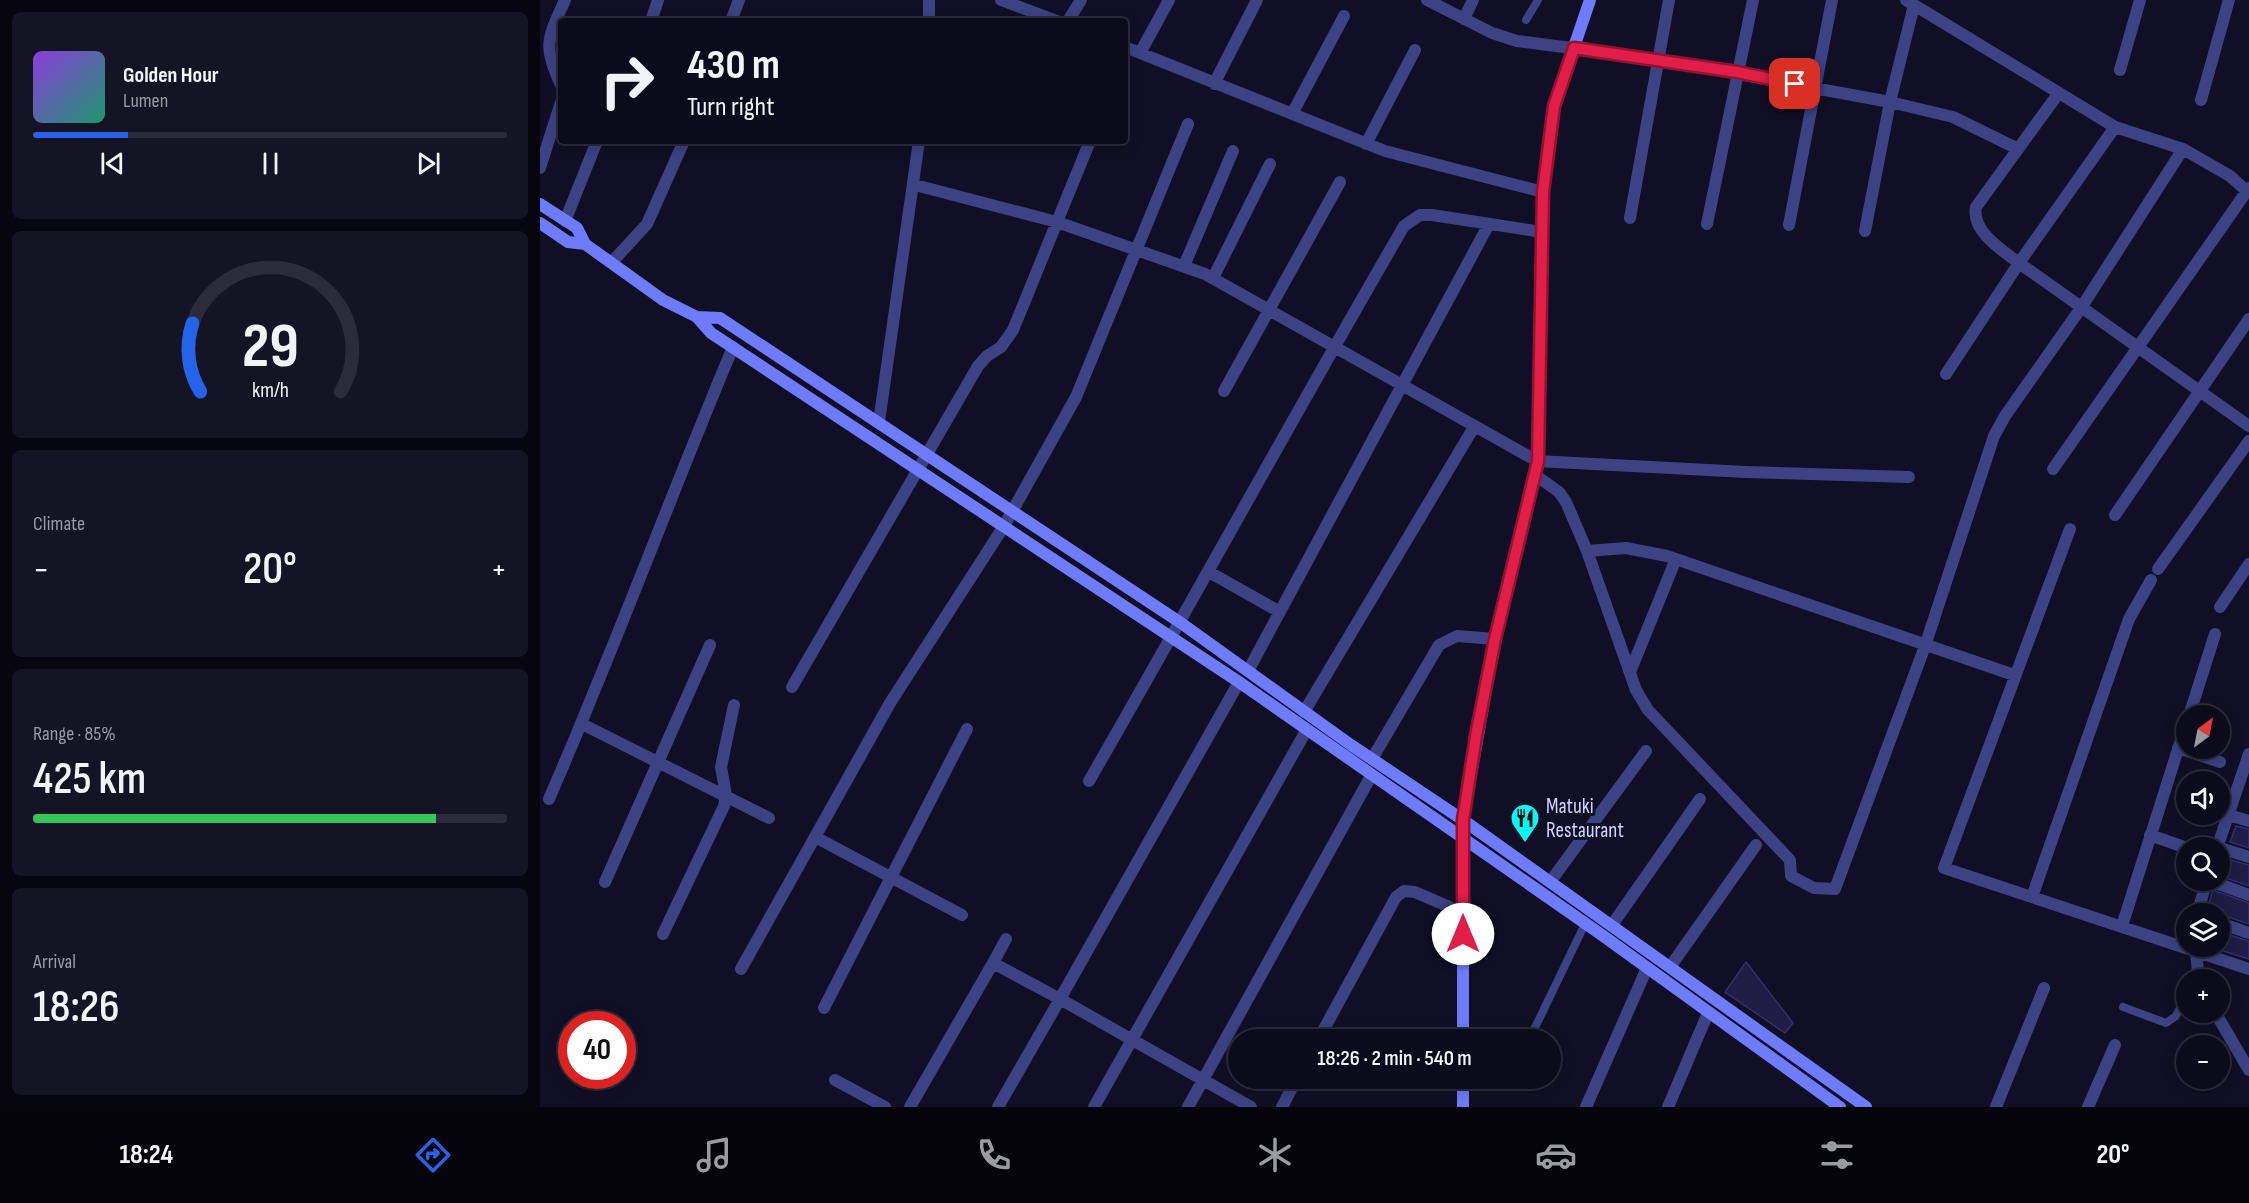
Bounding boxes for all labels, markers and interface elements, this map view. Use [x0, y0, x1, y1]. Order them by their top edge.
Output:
text: 430 m [687, 40, 780, 91]
icon: right [588, 42, 666, 120]
pin [1769, 58, 1820, 109]
text: Golden Hour [123, 62, 219, 89]
icon: arrive [1778, 67, 1811, 100]
text: Lumen [123, 89, 168, 113]
text: Turn right [687, 91, 774, 123]
icon: previous [96, 147, 129, 180]
icon: pause [254, 147, 287, 180]
icon: next [412, 147, 445, 180]
text: 29 [242, 310, 298, 385]
text: km/h [251, 378, 289, 403]
text: Climate [33, 512, 85, 536]
text: 20° [243, 542, 297, 597]
text: − [33, 550, 49, 590]
text: + [491, 550, 507, 590]
north arrow [2176, 705, 2230, 759]
map controls [2176, 705, 2230, 1089]
text: Range · 85% [33, 722, 116, 746]
text: 425 km [33, 752, 146, 807]
button: sound [2176, 771, 2230, 825]
place label: Matuki Restaurant [1546, 794, 1624, 843]
restaurant icon: Matuki Restaurant [1509, 802, 1541, 844]
button: search [2176, 837, 2230, 891]
position arrow [1431, 902, 1495, 966]
button: layers [2176, 903, 2230, 957]
text: Arrival [33, 950, 76, 974]
button: + [2176, 969, 2230, 1023]
text: 18:26 [33, 980, 120, 1035]
speed limit sign: 40 [558, 1011, 636, 1089]
button: − [2176, 1035, 2230, 1089]
text: 18:26 · 2 min · 540 m [1317, 1045, 1472, 1072]
icon: directions [412, 1134, 454, 1176]
icon: music [693, 1134, 735, 1176]
icon: phone [973, 1134, 1015, 1176]
icon: climate [1254, 1134, 1296, 1176]
icon: car [1535, 1134, 1577, 1176]
icon: filters [1816, 1134, 1858, 1176]
text: 18:24 [119, 1139, 173, 1171]
text: 20° [2096, 1139, 2130, 1171]

